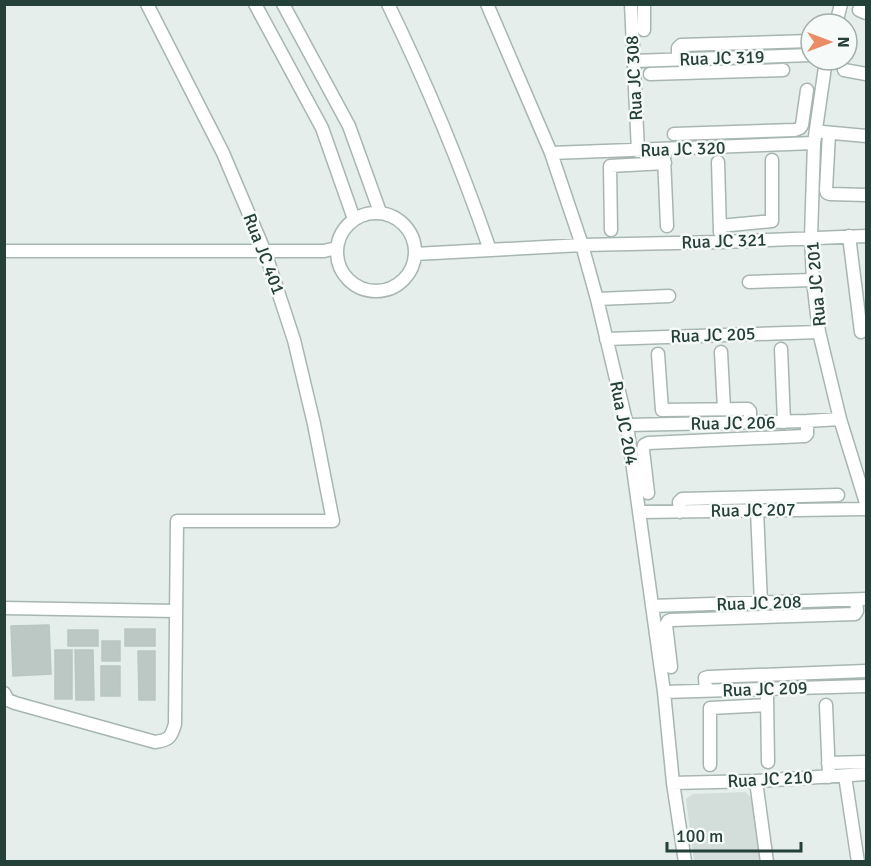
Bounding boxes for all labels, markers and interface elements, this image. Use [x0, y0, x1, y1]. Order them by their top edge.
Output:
north arrow [799, 12, 859, 72]
street label: Rua JC 308 [621, 35, 647, 121]
text: N [833, 36, 853, 48]
street label: Rua JC 319 [679, 46, 765, 70]
street label: Rua JC 320 [640, 137, 726, 161]
street label: Rua JC 401 [238, 210, 290, 298]
street label: Rua JC 321 [681, 229, 767, 253]
street label: Rua JC 201 [801, 241, 831, 327]
street label: Rua JC 205 [670, 323, 756, 347]
street label: Rua JC 204 [605, 379, 643, 467]
street label: Rua JC 206 [690, 411, 776, 435]
street label: Rua JC 207 [710, 498, 796, 522]
street label: Rua JC 208 [716, 591, 802, 615]
street label: Rua JC 209 [722, 677, 808, 701]
street label: Rua JC 210 [727, 766, 813, 792]
scale bar [667, 815, 800, 853]
text: 100 m [676, 825, 723, 847]

